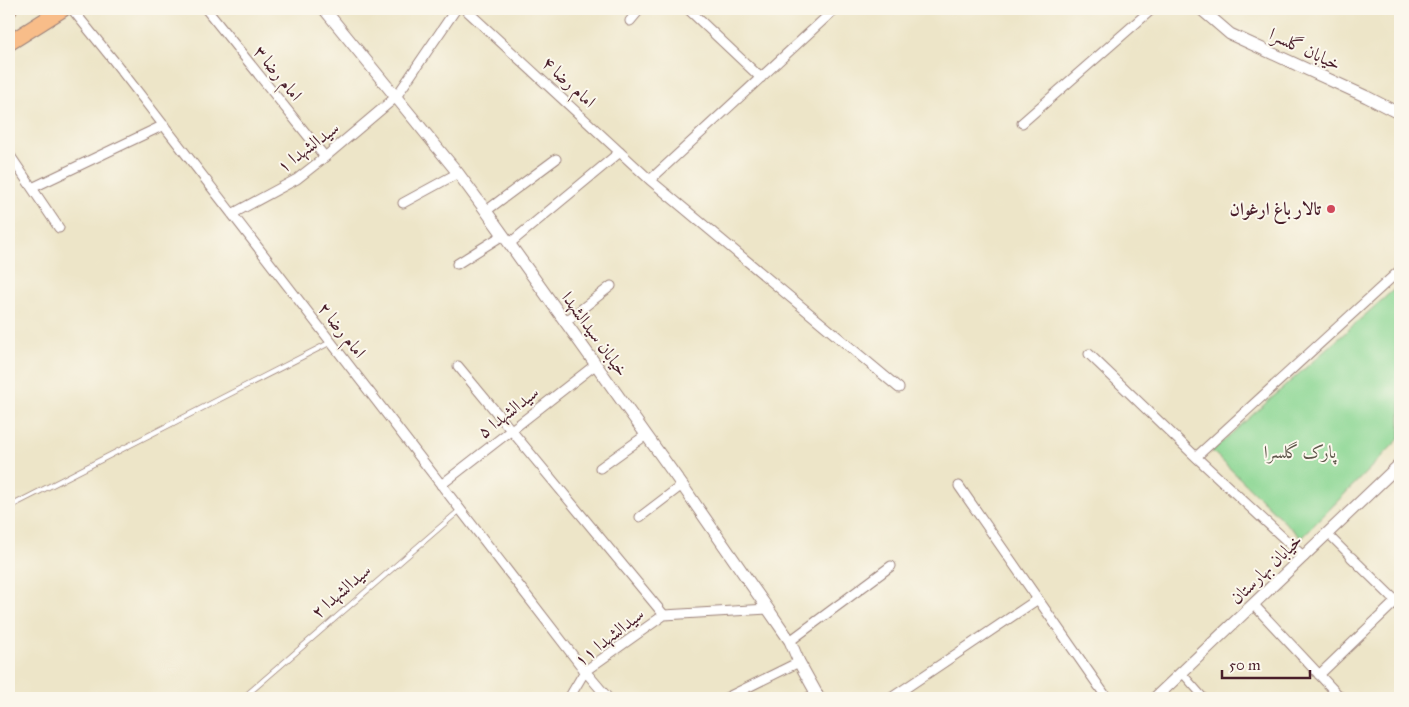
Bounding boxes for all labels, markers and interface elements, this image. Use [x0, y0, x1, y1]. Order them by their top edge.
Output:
street label: خیابان گلسرا [1265, 23, 1344, 76]
street label: امام رضا ۳ [245, 41, 307, 109]
street label: امام رضا ۴ [534, 52, 600, 116]
street label: سیدالشهدا ۱ [273, 117, 344, 178]
place label: تالار باغ ارغوان [1230, 198, 1322, 224]
marker: تالار باغ ارغوان [1325, 203, 1337, 215]
street label: خیابان سیدالشهدا [556, 287, 633, 381]
street label: امام رضا ۲ [309, 297, 371, 366]
street label: سیدالشهدا ۵ [473, 381, 544, 444]
park label: پارک گلسرا [1264, 441, 1338, 465]
street label: خیابان بهارستان [1225, 529, 1307, 610]
street label: سیدالشهدا ۲ [307, 559, 376, 624]
street label: سیدالشهدا ۱۱ [570, 603, 649, 672]
scale bar [1222, 647, 1309, 679]
text: 50 m [1229, 656, 1261, 674]

